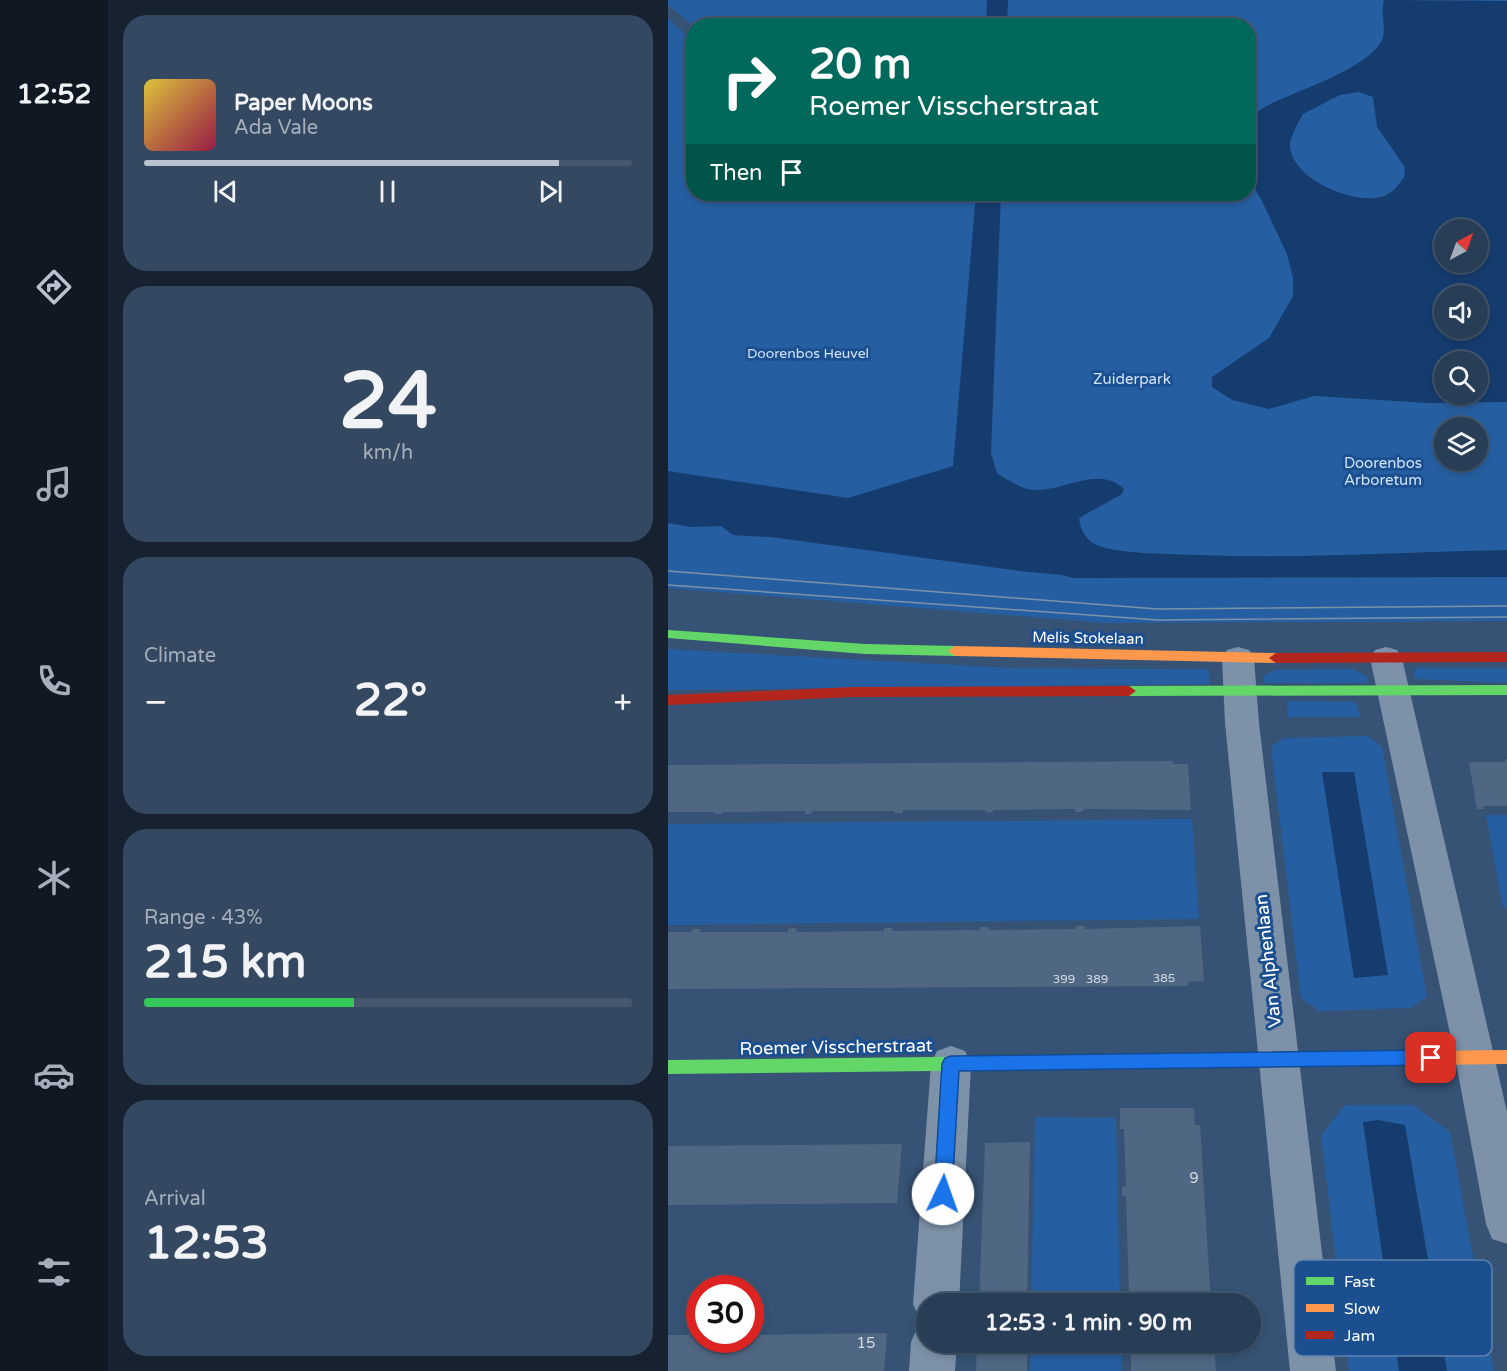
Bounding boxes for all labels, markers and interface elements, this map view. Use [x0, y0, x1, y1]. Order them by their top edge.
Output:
text: 20 m [809, 39, 911, 90]
icon: right [710, 42, 788, 120]
text: 12:52 [17, 78, 91, 111]
text: Paper Moons [234, 90, 373, 116]
text: Roemer Visscherstraat [809, 90, 1099, 123]
text: Ada Vale [234, 116, 318, 140]
icon: arrive [775, 156, 808, 189]
text: Then [710, 160, 763, 186]
icon: previous [209, 175, 242, 208]
icon: pause [371, 175, 404, 208]
icon: next [534, 175, 567, 208]
north arrow [1434, 219, 1488, 273]
map controls [1434, 219, 1488, 471]
icon: directions [33, 266, 75, 308]
button: sound [1434, 285, 1488, 339]
park label: Doorenbos Heuvel [747, 345, 869, 362]
button: search [1434, 351, 1488, 405]
text: 24 [339, 355, 437, 449]
park label: Zuiderpark [1093, 370, 1171, 388]
button: layers [1434, 417, 1488, 471]
text: km/h [363, 441, 413, 465]
park label: Doorenbos Arboretum [1344, 454, 1422, 489]
icon: music [33, 463, 75, 505]
street label: Melis Stokelaan [1032, 628, 1144, 648]
text: Climate [144, 644, 216, 668]
icon: phone [33, 660, 75, 702]
text: 22° [354, 674, 427, 728]
text: − [144, 683, 168, 722]
text: + [613, 683, 632, 722]
icon: climate [33, 857, 75, 899]
street label: Van Alphenlaan [1250, 893, 1286, 1029]
text: Range · 43% [144, 906, 263, 930]
text: 215 km [144, 936, 306, 990]
house number: 385 [1153, 971, 1175, 985]
house number: 399 [1053, 972, 1075, 986]
house number: 389 [1086, 972, 1108, 986]
pin [1405, 1032, 1456, 1083]
street label: Roemer Visscherstraat [739, 1034, 933, 1060]
icon: arrive [1414, 1041, 1447, 1074]
icon: car [33, 1054, 75, 1096]
position arrow [911, 1162, 975, 1226]
house number: 9 [1189, 1169, 1199, 1187]
text: Arrival [144, 1187, 206, 1211]
text: 12:53 [144, 1217, 269, 1271]
icon: filters [33, 1251, 75, 1293]
legend [1294, 1260, 1492, 1356]
text: Fast [1344, 1272, 1375, 1292]
speed limit sign: 30 [686, 1275, 764, 1353]
text: Slow [1344, 1299, 1380, 1319]
text: 12:53 · 1 min · 90 m [985, 1310, 1192, 1336]
text: Jam [1344, 1326, 1375, 1346]
house number: 15 [857, 1334, 875, 1352]

